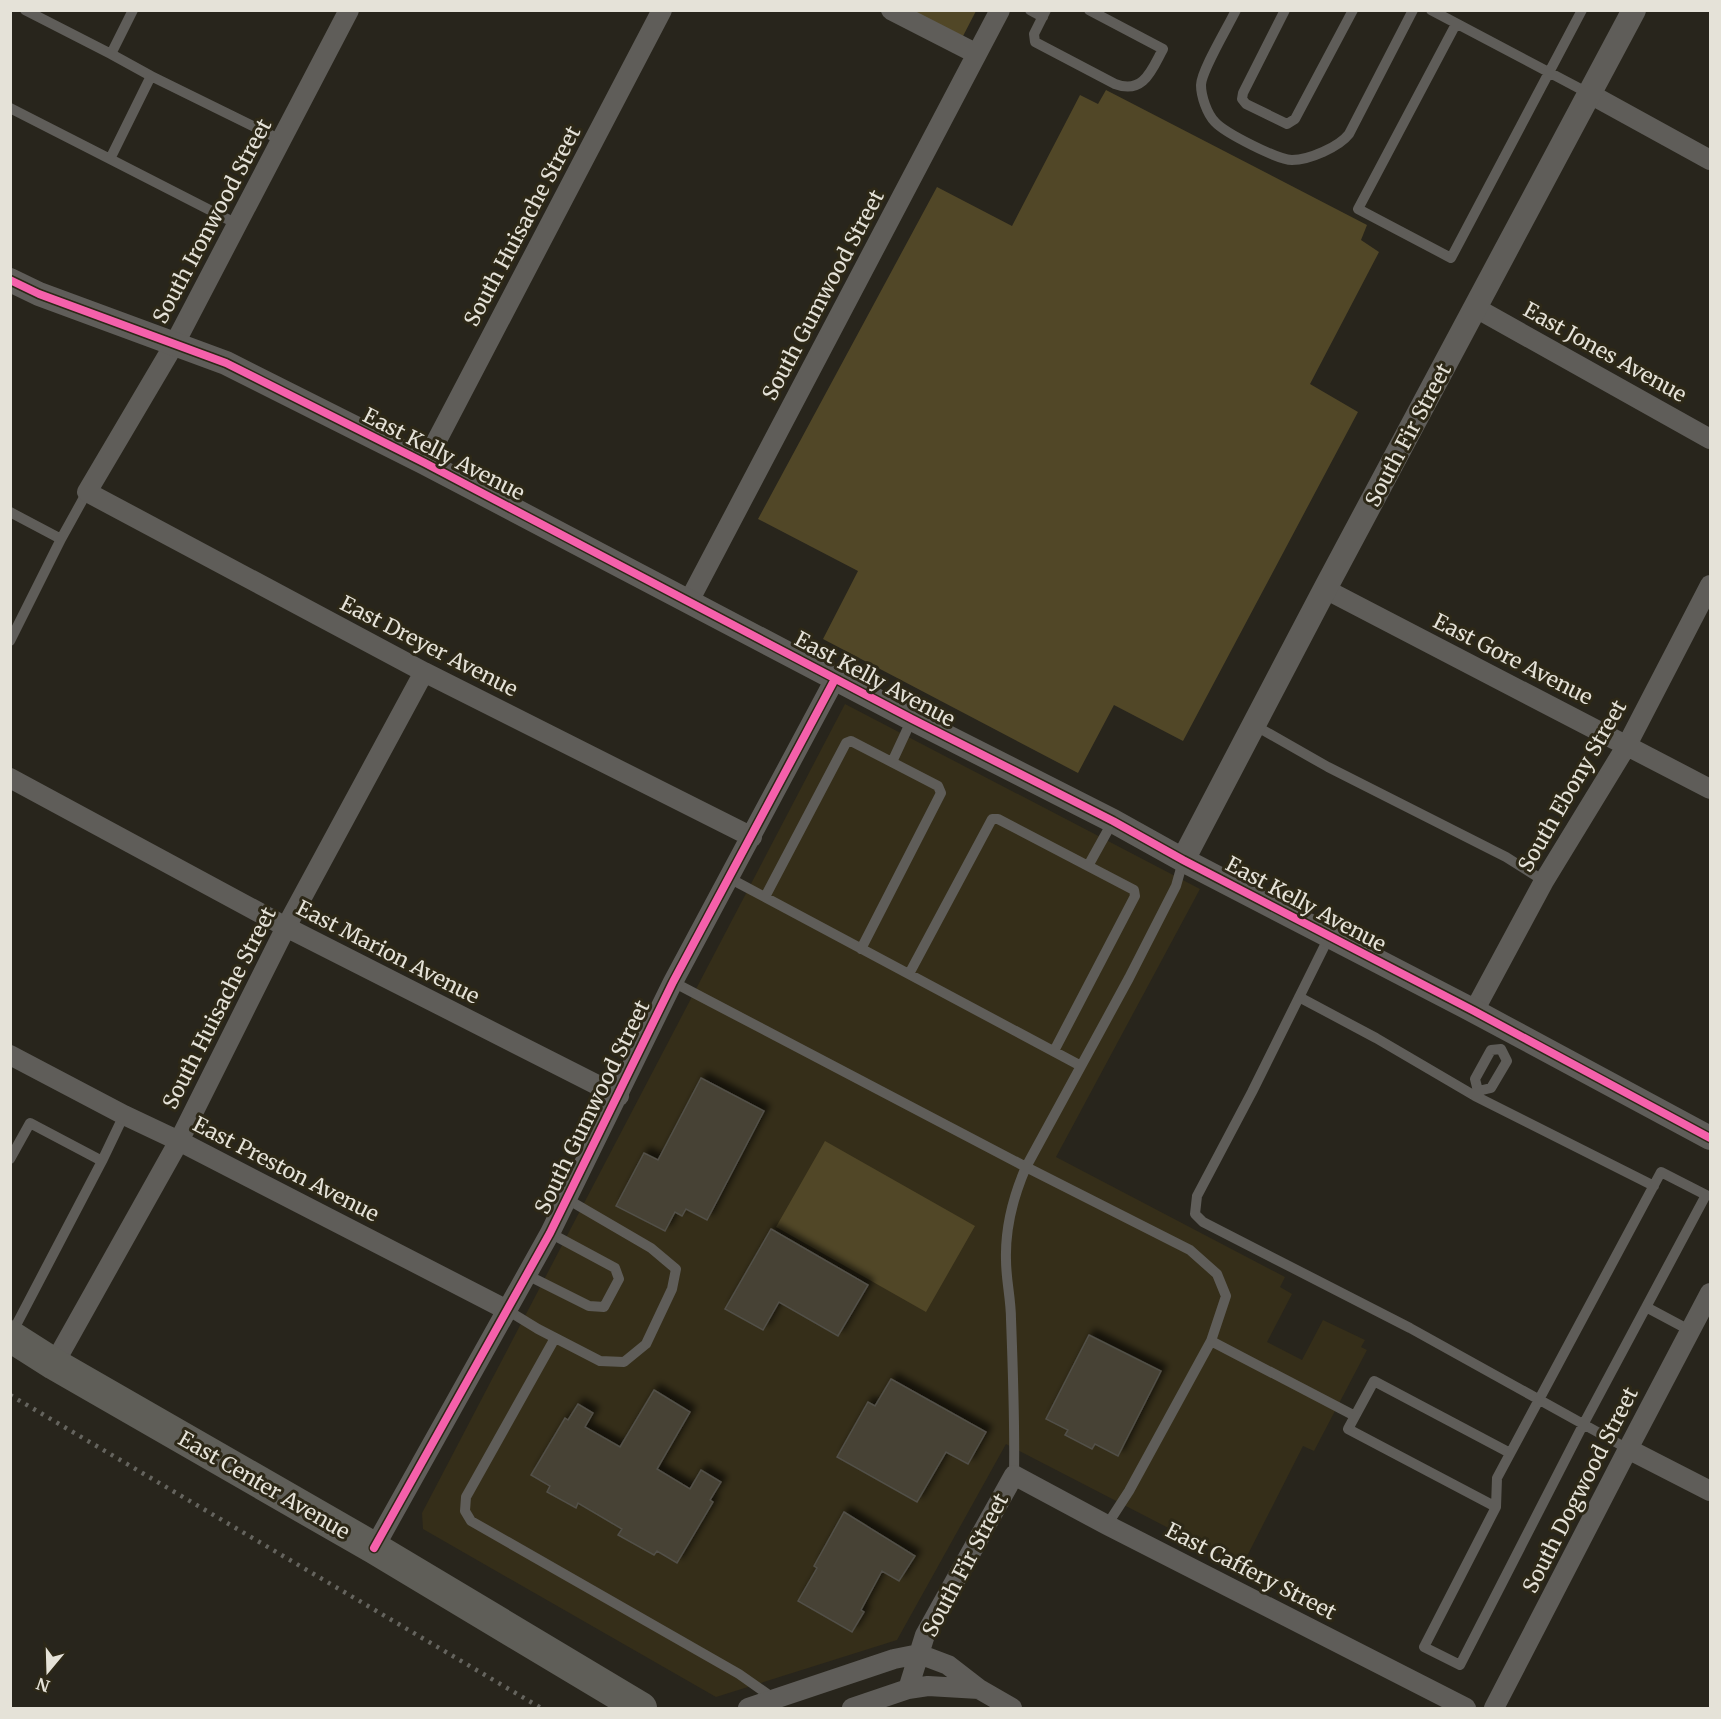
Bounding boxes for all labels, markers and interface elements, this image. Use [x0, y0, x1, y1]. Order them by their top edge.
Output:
street label: South Ironwood Street [147, 114, 277, 328]
street label: South Huisache Street [458, 121, 586, 331]
street label: South Gumwood Street [756, 185, 890, 405]
street label: East Jones Avenue [1519, 296, 1691, 408]
street label: South Fir Street [1359, 359, 1457, 511]
street label: East Kelly Avenue [359, 402, 529, 506]
street label: East Dreyer Avenue [336, 590, 522, 702]
street label: East Gore Avenue [1429, 607, 1597, 711]
street label: East Kelly Avenue [790, 625, 960, 733]
street label: South Ebony Street [1512, 695, 1632, 877]
street label: East Kelly Avenue [1221, 850, 1391, 958]
street label: East Marion Avenue [292, 894, 484, 1010]
street label: South Huisache Street [156, 902, 282, 1114]
street label: South Gumwood Street [528, 996, 656, 1218]
street label: East Preston Avenue [188, 1110, 384, 1228]
street label: South Dogwood Street [1516, 1382, 1644, 1598]
street label: East Center Avenue [173, 1425, 355, 1545]
street label: South Fir Street [916, 1489, 1014, 1641]
street label: East Caffery Street [1161, 1516, 1341, 1626]
north arrow [18, 1641, 78, 1701]
text: N [34, 1674, 52, 1697]

